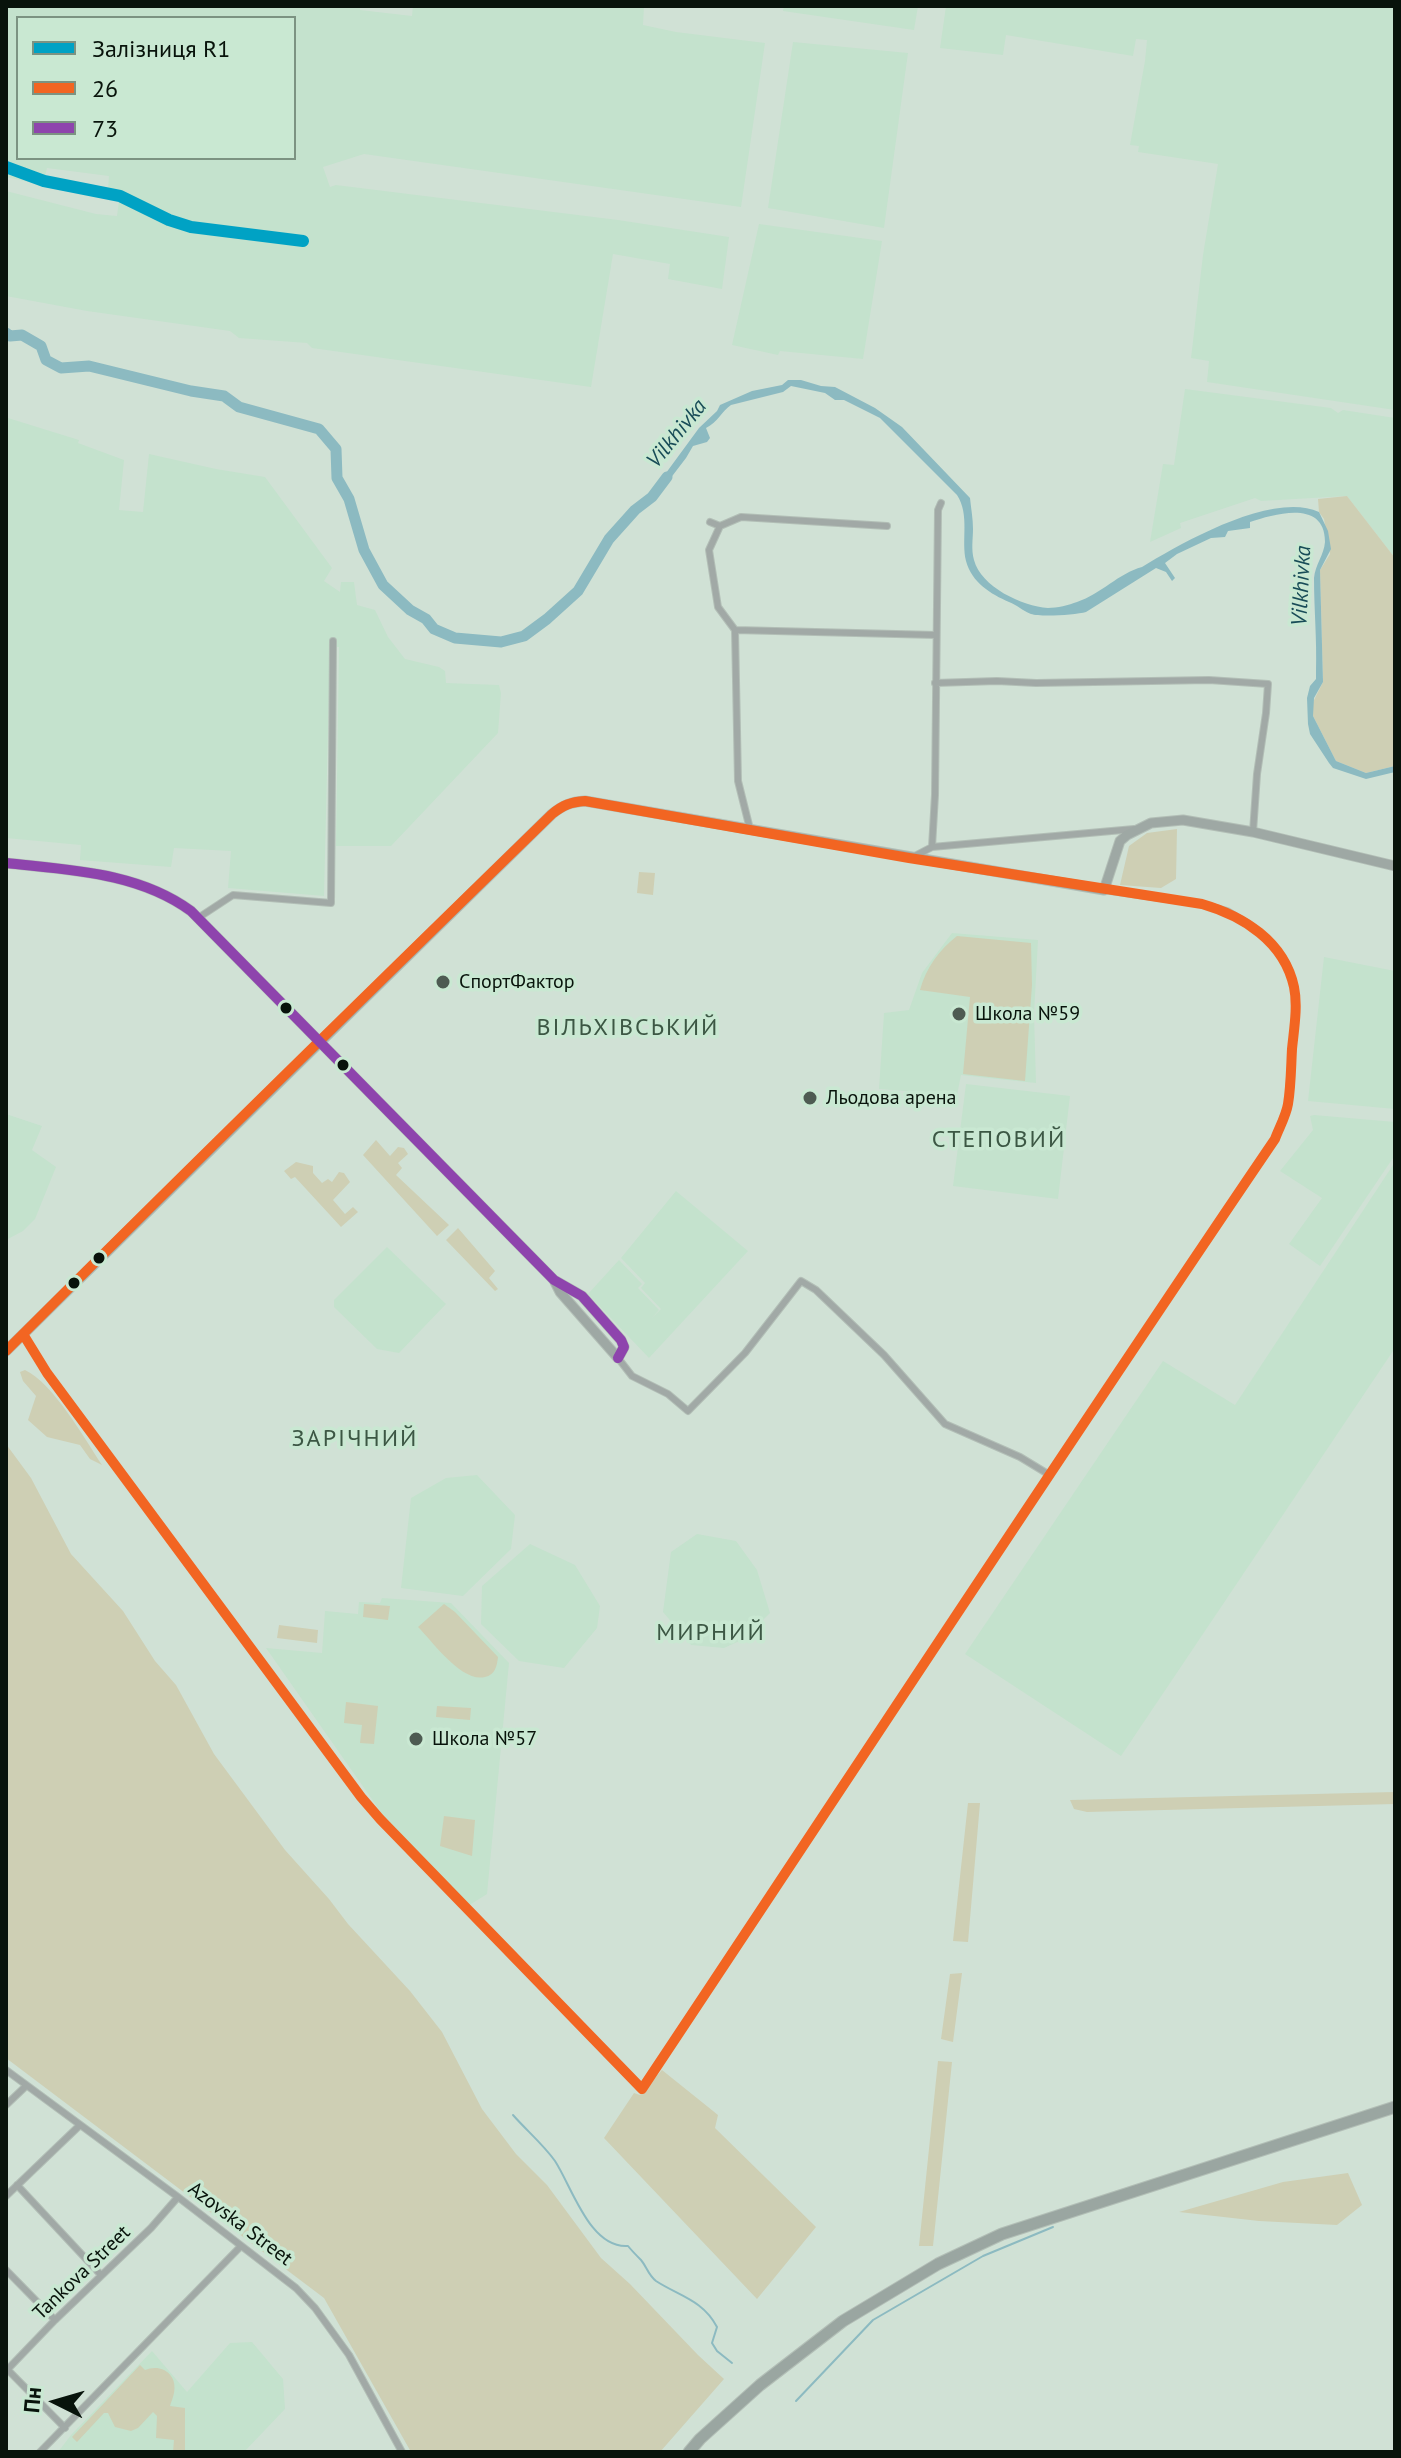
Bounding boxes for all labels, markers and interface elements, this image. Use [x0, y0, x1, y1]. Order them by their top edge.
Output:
legend [16, 16, 296, 160]
text: Залізниця R1 [92, 33, 230, 64]
text: 26 [92, 73, 118, 104]
text: 73 [92, 113, 118, 144]
water label: Vilkhivka [641, 394, 713, 474]
water label: Vilkhivka [1287, 545, 1317, 627]
place label: СпортФактор [459, 970, 575, 994]
marker: СпортФактор [434, 973, 452, 991]
unlabelled marker [278, 1000, 294, 1016]
place label: Школа №59 [975, 1002, 1080, 1026]
marker: Школа №59 [950, 1005, 968, 1023]
district label: ВІЛЬХІВСЬКИЙ [537, 1014, 719, 1042]
unlabelled marker [335, 1057, 351, 1073]
place label: Льодова арена [826, 1086, 957, 1110]
marker: Льодова арена [801, 1089, 819, 1107]
district label: СТЕПОВИЙ [932, 1126, 1066, 1154]
unlabelled marker [91, 1250, 107, 1266]
unlabelled marker [66, 1275, 82, 1291]
district label: ЗАРІЧНИЙ [292, 1425, 418, 1453]
district label: МИРНИЙ [656, 1619, 766, 1647]
place label: Школа №57 [432, 1727, 537, 1751]
marker: Школа №57 [407, 1730, 425, 1748]
street label: Azovska Street [183, 2177, 297, 2271]
street label: Tankova Street [28, 2221, 136, 2325]
north arrow [16, 2362, 96, 2442]
text: Пн [17, 2386, 47, 2414]

